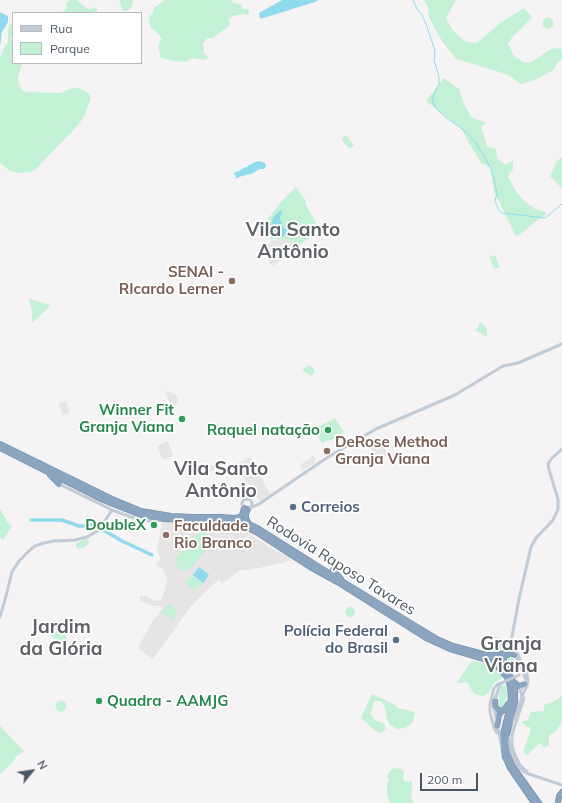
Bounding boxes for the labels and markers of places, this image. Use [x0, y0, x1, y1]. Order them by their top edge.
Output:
place label: SENAI - RIcardo Lerner [119, 263, 224, 298]
marker: SENAI - RIcardo Lerner [227, 276, 237, 286]
place label: Winner Fit Granja Viana [79, 401, 174, 436]
marker: Winner Fit Granja Viana [177, 414, 187, 424]
place label: Raquel natação [207, 421, 320, 439]
marker: Raquel natação [323, 425, 333, 435]
place label: DeRose Method Granja Viana [335, 433, 448, 468]
marker: DeRose Method Granja Viana [322, 446, 332, 456]
place label: Correios [301, 498, 360, 516]
marker: Correios [288, 502, 298, 512]
place label: DoubleX [85, 516, 146, 534]
place label: Faculdade Rio Branco [174, 517, 252, 552]
marker: DoubleX [149, 520, 159, 530]
marker: Faculdade Rio Branco [161, 530, 171, 540]
place label: Polícia Federal do Brasil [284, 622, 388, 657]
marker: Polícia Federal do Brasil [391, 635, 401, 645]
place label: Quadra - AAMJG [107, 692, 228, 710]
marker: Quadra - AAMJG [94, 696, 104, 706]

